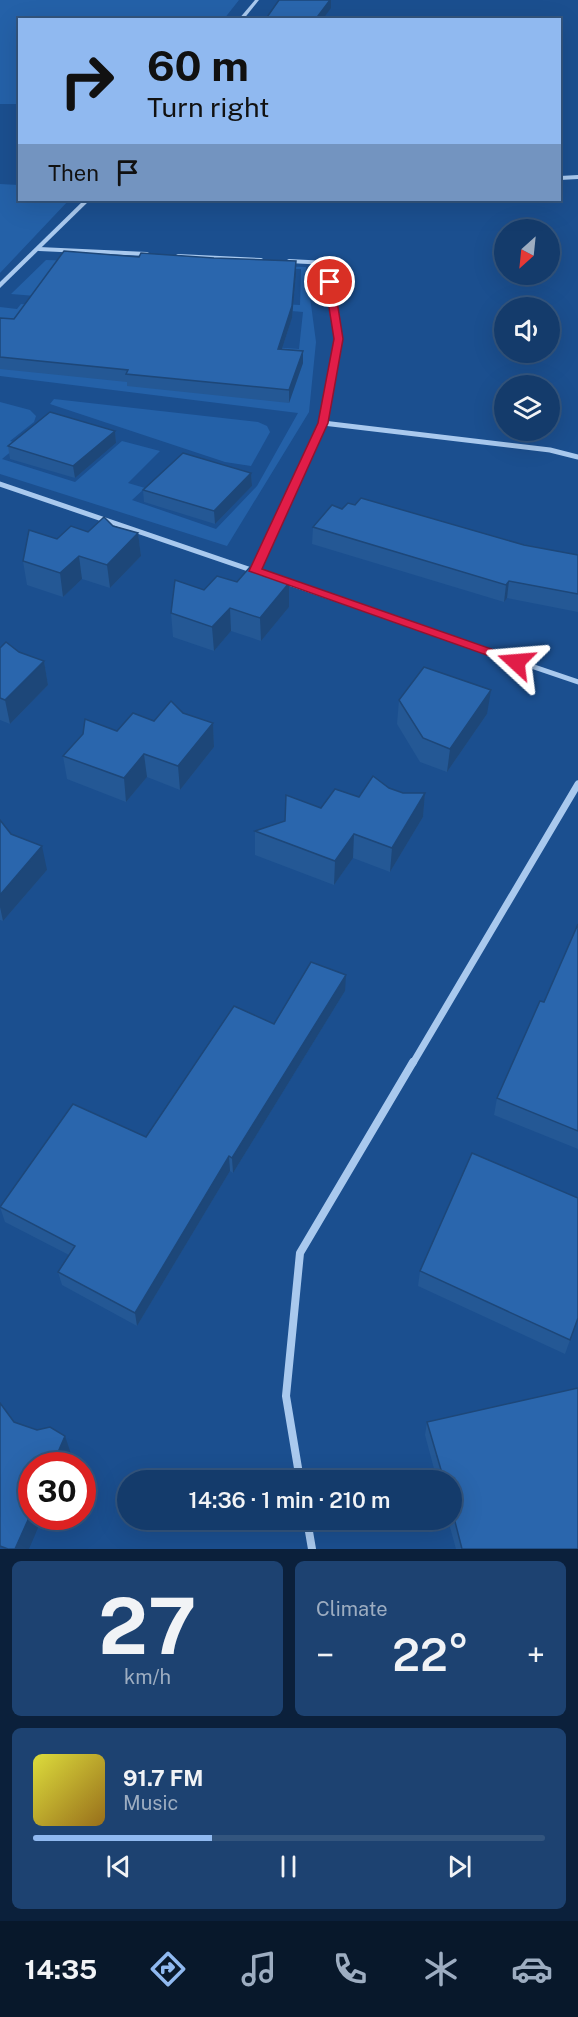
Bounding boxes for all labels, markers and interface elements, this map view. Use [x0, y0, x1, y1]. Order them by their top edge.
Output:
text: 60 m [147, 41, 249, 90]
icon: right [48, 42, 126, 120]
text: Turn right [147, 91, 270, 123]
icon: arrive [111, 156, 144, 189]
text: Then [48, 160, 99, 186]
north arrow [494, 219, 560, 285]
map controls [494, 219, 560, 441]
pin [304, 256, 355, 307]
icon: arrive [313, 265, 346, 298]
button: sound [494, 297, 560, 363]
button: layers [494, 375, 560, 441]
position arrow [484, 630, 548, 694]
speed limit sign: 30 [18, 1452, 96, 1530]
text: 14:36 · 1 min · 210 m [189, 1487, 390, 1513]
text: 27 [98, 1580, 197, 1672]
text: Climate [316, 1597, 388, 1621]
text: 22° [392, 1628, 469, 1681]
text: − [316, 1636, 334, 1674]
text: + [527, 1636, 545, 1674]
text: km/h [124, 1665, 171, 1689]
text: 91.7 FM [123, 1765, 203, 1791]
text: Music [123, 1791, 178, 1815]
icon: previous [102, 1850, 135, 1883]
icon: pause [272, 1850, 305, 1883]
icon: next [443, 1850, 476, 1883]
icon: directions [147, 1948, 189, 1990]
icon: music [238, 1948, 280, 1990]
icon: phone [329, 1948, 371, 1990]
icon: climate [420, 1948, 462, 1990]
icon: car [511, 1948, 553, 1990]
text: 14:35 [25, 1953, 97, 1985]

